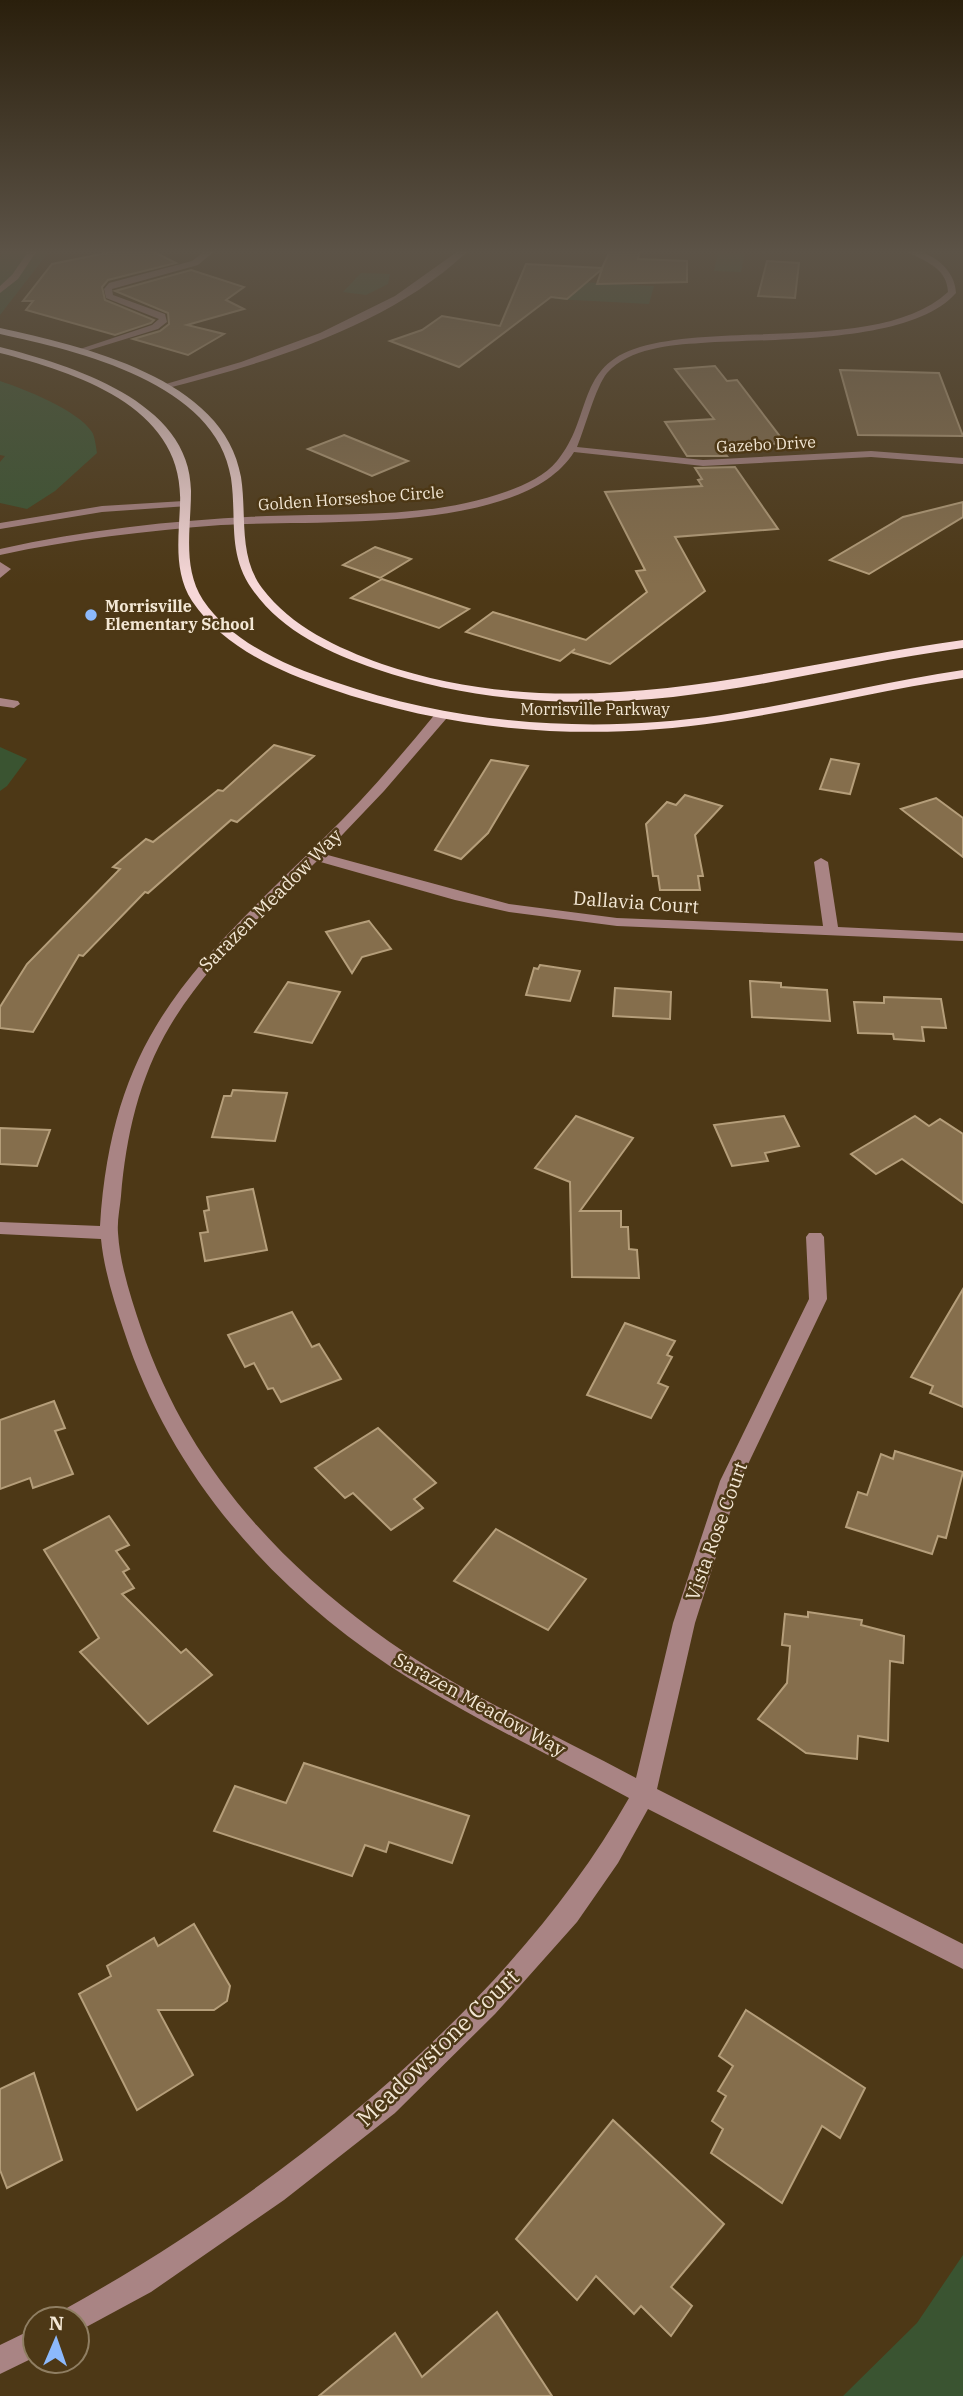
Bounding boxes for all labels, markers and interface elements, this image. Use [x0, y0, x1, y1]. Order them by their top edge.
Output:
street label: Gazebo Drive [716, 431, 816, 457]
street label: Golden Horseshoe Circle [257, 482, 445, 514]
place label: Morrisville Elementary School [105, 596, 254, 634]
marker: Morrisville Elementary School [83, 607, 99, 623]
street label: Morrisville Parkway [520, 699, 670, 719]
street label: Sarazen Meadow Way [193, 823, 347, 977]
street label: Dallavia Court [572, 886, 700, 918]
street label: Vista Rose Court [680, 1458, 752, 1604]
street label: Sarazen Meadow Way [390, 1647, 571, 1762]
street label: Meadowstone Court [349, 1962, 525, 2132]
north arrow [21, 2305, 91, 2375]
text: N [49, 2311, 65, 2335]

